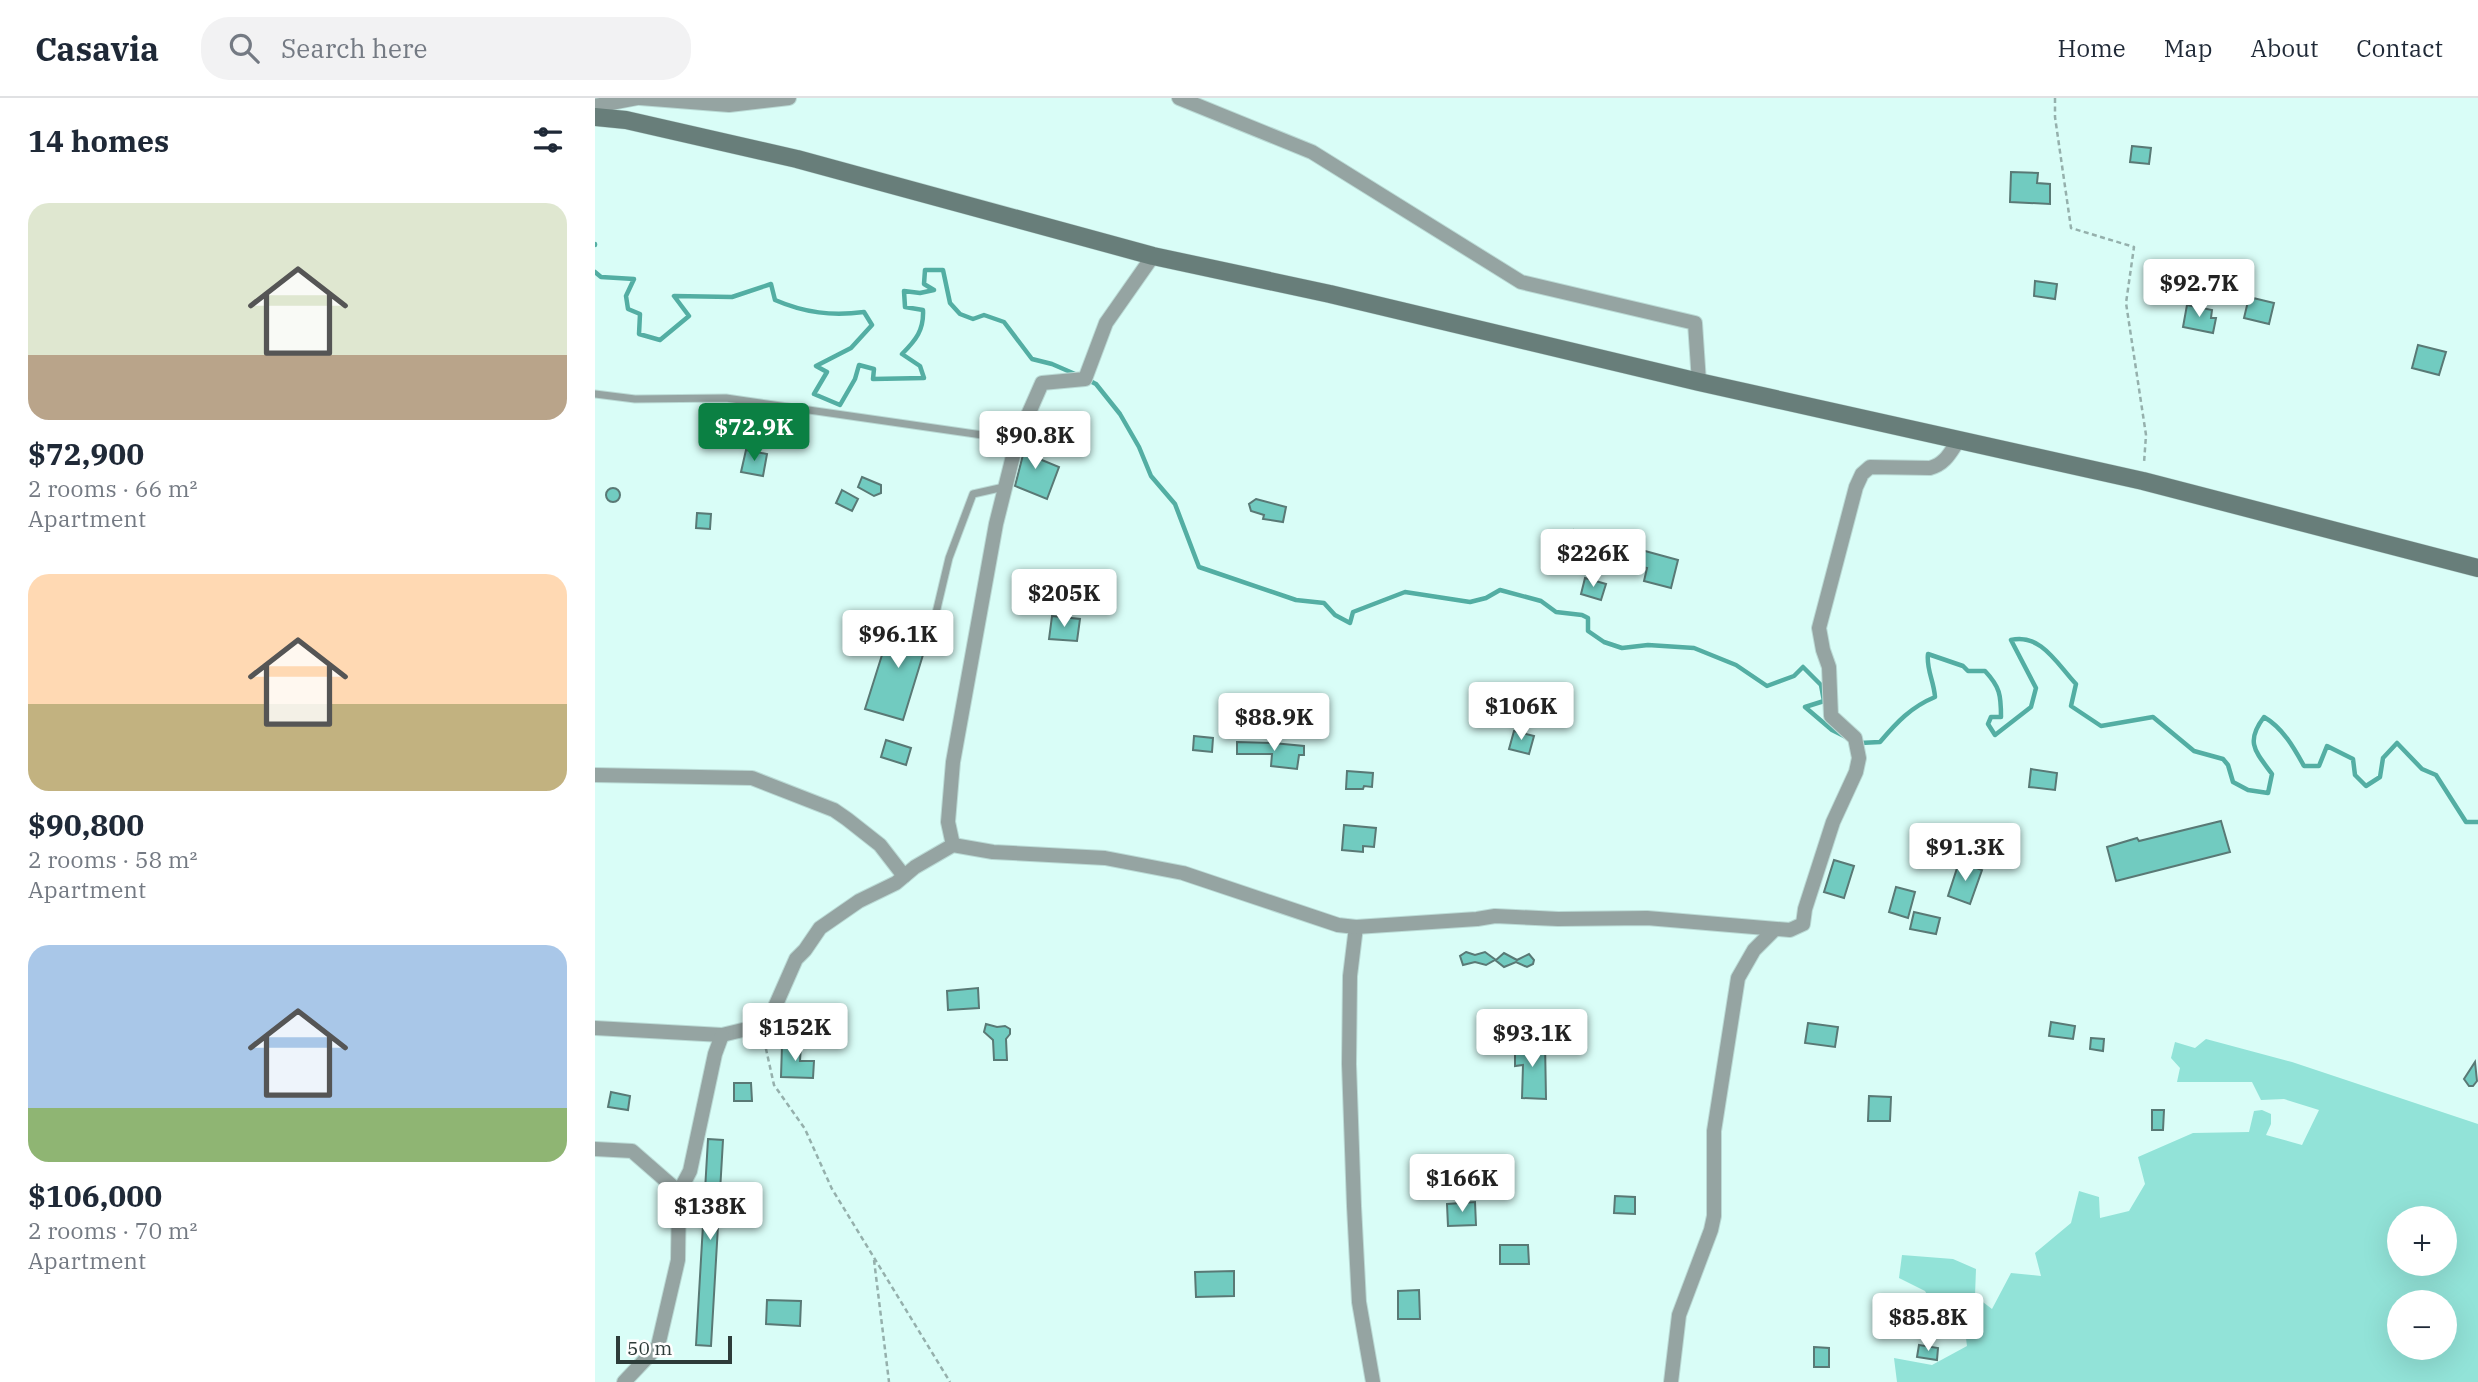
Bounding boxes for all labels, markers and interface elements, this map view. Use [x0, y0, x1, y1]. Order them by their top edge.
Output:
search box [201, 17, 691, 80]
text: Casavia [35, 27, 159, 70]
icon: search [225, 29, 263, 67]
text: Search here [281, 31, 427, 65]
text: Home [2058, 32, 2126, 64]
text: Map [2164, 32, 2212, 64]
text: About [2250, 32, 2318, 64]
text: Contact [2356, 32, 2443, 64]
text: 14 homes [28, 121, 169, 160]
icon: filters [529, 121, 567, 159]
icon: home [235, 248, 361, 374]
pin: $92.7K [2142, 260, 2256, 319]
text: $92.7K [2159, 267, 2239, 297]
pin: $72.9K [697, 404, 811, 463]
text: $72.9K [714, 411, 794, 441]
pin: $90.8K [978, 412, 1092, 471]
text: $90.8K [995, 419, 1075, 449]
text: $72,900 [28, 434, 144, 473]
text: 2 rooms · 66 m² [28, 473, 198, 503]
text: Apartment [28, 503, 146, 533]
pin: $226K [1544, 530, 1642, 589]
text: $226K [1557, 537, 1629, 567]
pin: $205K [1015, 570, 1113, 629]
text: $205K [1028, 577, 1100, 607]
pin: $96.1K [841, 610, 955, 670]
text: $96.1K [858, 618, 938, 648]
icon: home [235, 619, 361, 745]
pin: $106K [1472, 682, 1570, 742]
text: $106K [1485, 690, 1557, 720]
pin: $88.9K [1217, 694, 1331, 753]
text: $88.9K [1234, 701, 1314, 731]
text: $90,800 [28, 805, 144, 844]
pin: $91.3K [1908, 824, 2022, 883]
text: $91.3K [1925, 831, 2005, 861]
text: 2 rooms · 58 m² [28, 844, 198, 874]
text: Apartment [28, 874, 146, 904]
icon: home [235, 990, 361, 1116]
pin: $152K [746, 1004, 844, 1063]
pin: $93.1K [1475, 1010, 1589, 1069]
text: $152K [759, 1011, 831, 1041]
text: $93.1K [1492, 1017, 1572, 1047]
pin: $166K [1413, 1154, 1511, 1214]
text: $166K [1426, 1162, 1498, 1192]
text: $106,000 [28, 1176, 162, 1215]
pin: $138K [661, 1182, 759, 1242]
text: $138K [674, 1190, 746, 1220]
map controls [2387, 1206, 2457, 1360]
button: + [2387, 1206, 2457, 1276]
text: 2 rooms · 70 m² [28, 1215, 198, 1245]
text: Apartment [28, 1245, 146, 1275]
button: − [2387, 1290, 2457, 1360]
pin: $85.8K [1871, 1294, 1985, 1353]
text: $85.8K [1888, 1301, 1968, 1331]
scale bar [616, 1333, 731, 1365]
text: 50 m [627, 1336, 672, 1360]

